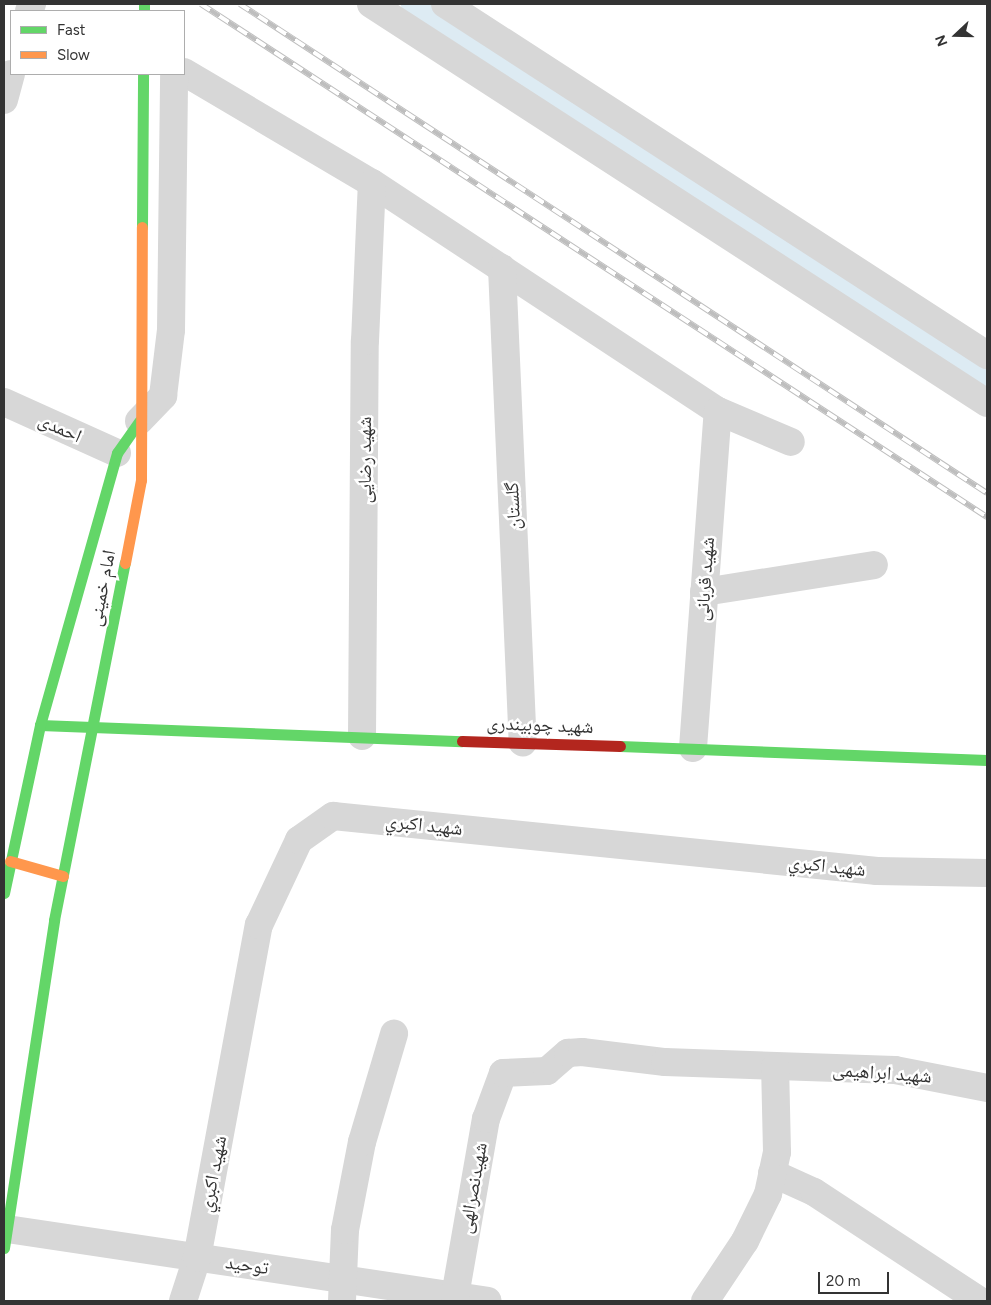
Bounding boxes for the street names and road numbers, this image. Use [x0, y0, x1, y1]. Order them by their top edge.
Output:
street label: احمدی [35, 408, 85, 448]
street label: شهید رضایی [354, 417, 376, 503]
street label: گلستان [500, 481, 526, 531]
street label: شهید قربانی [691, 536, 719, 622]
street label: امام خمینی [83, 548, 121, 628]
street label: شهید چوبیندری [486, 712, 594, 738]
street label: شهيد اکبري [384, 810, 464, 840]
street label: شهيد اکبري [787, 851, 867, 881]
street label: شهید ابراهیمی [832, 1058, 932, 1088]
street label: شهيد اکبري [194, 1134, 232, 1214]
street label: شهیدنصرالهی [454, 1141, 492, 1235]
street label: توحید [224, 1251, 270, 1279]

